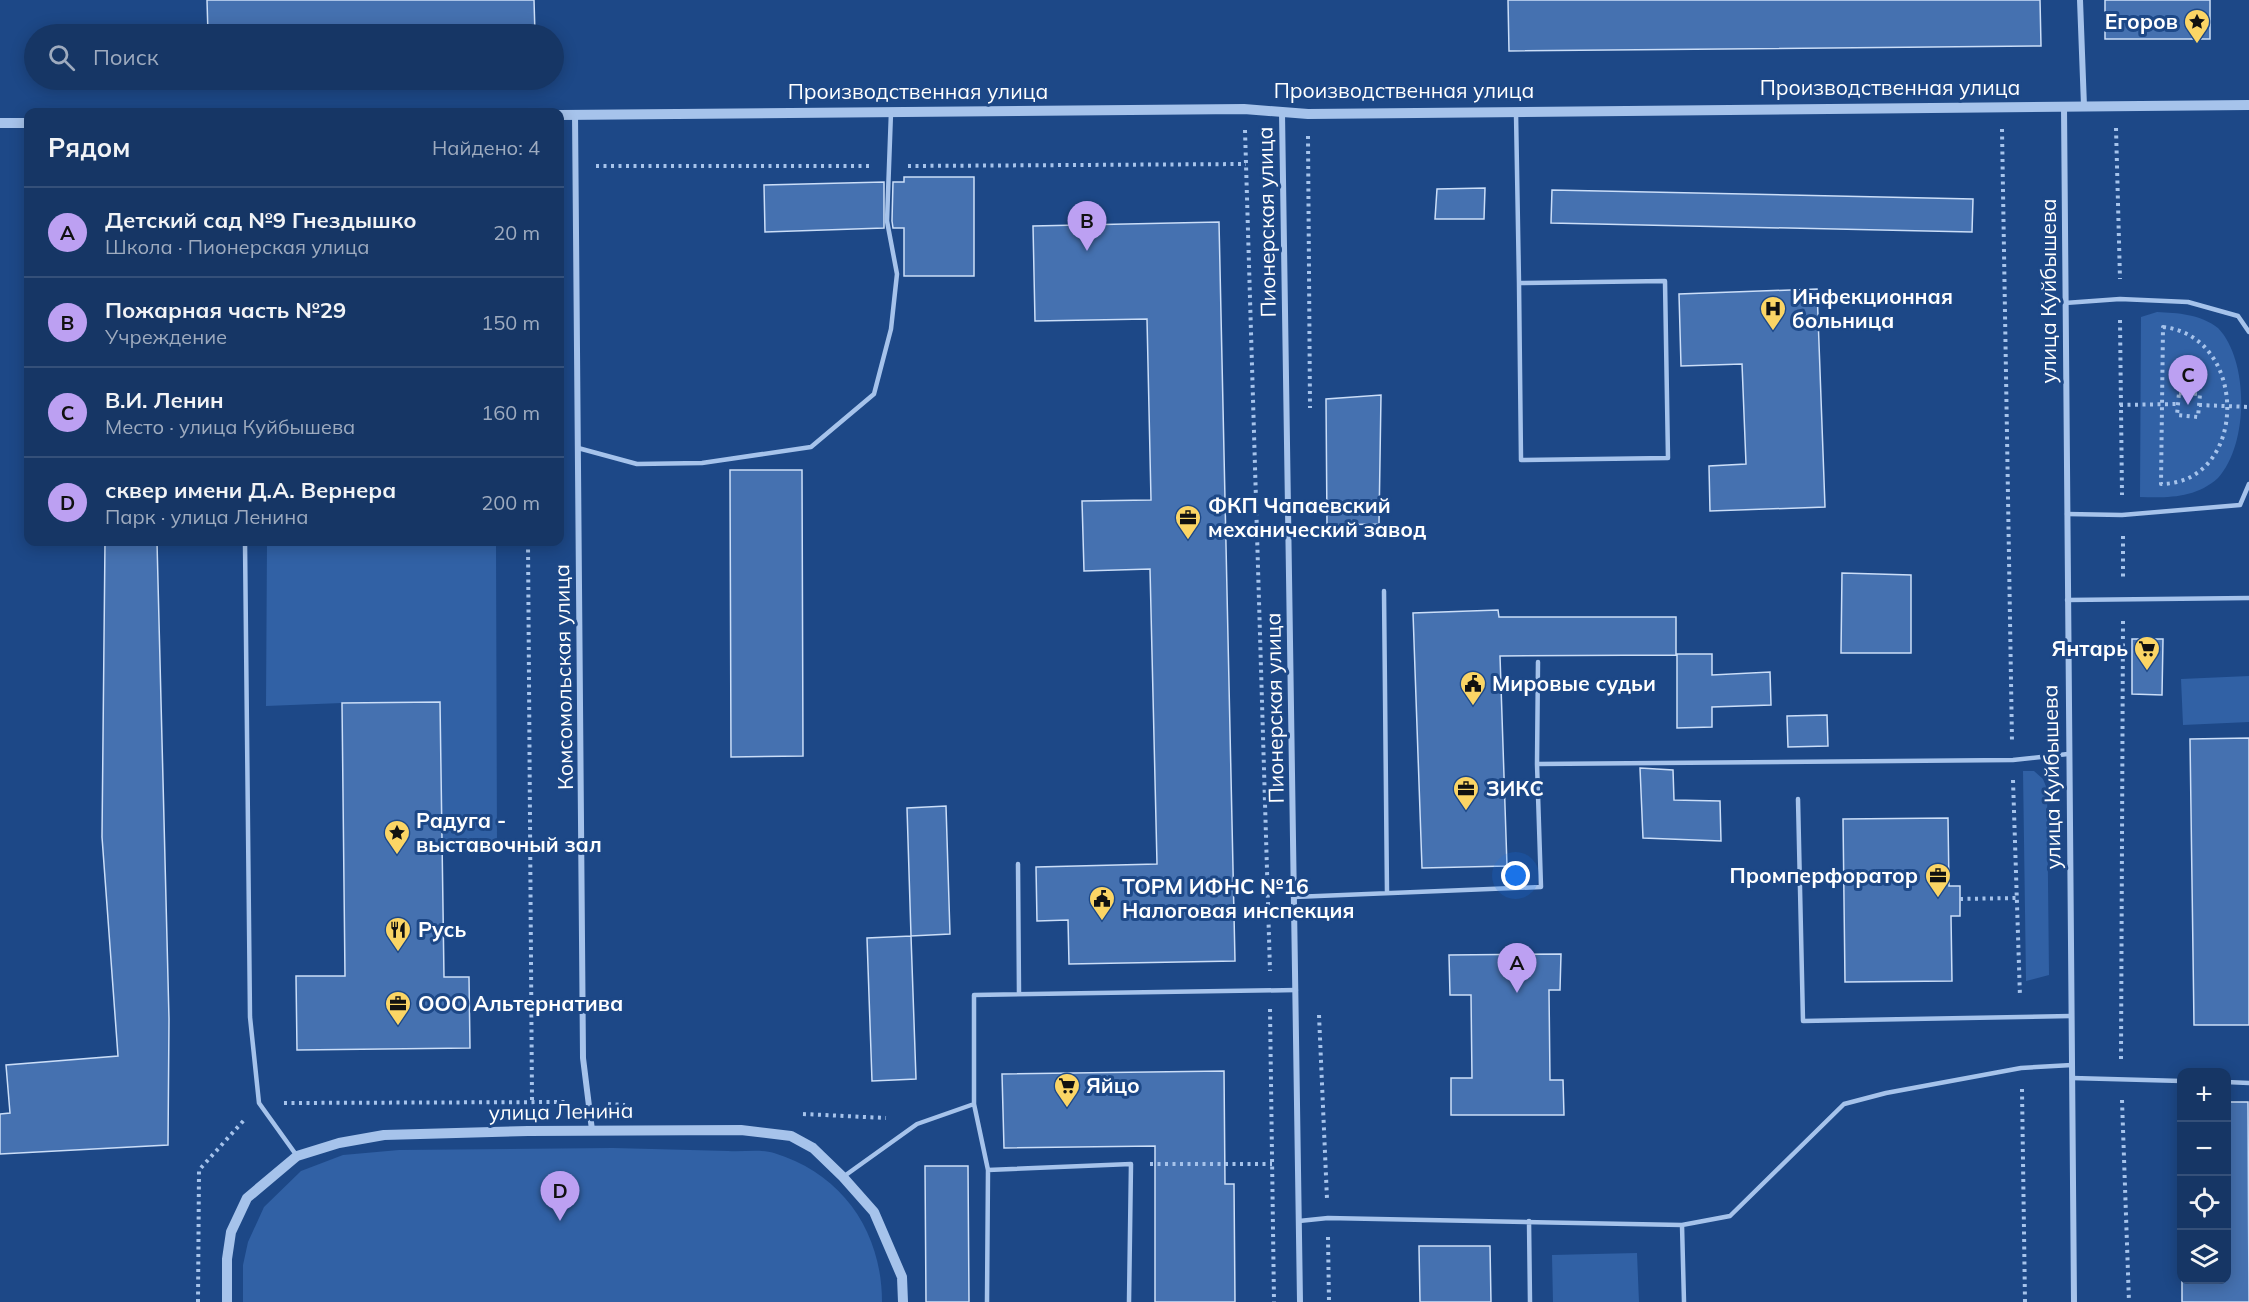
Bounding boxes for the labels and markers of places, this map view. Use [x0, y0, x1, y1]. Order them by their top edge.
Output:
place icon: Егоров [2182, 7, 2212, 45]
place label: Егоров [2105, 8, 2178, 34]
pin: B [1068, 202, 1106, 251]
place label: Инфекционная больница [1792, 283, 1953, 333]
hospital icon: Инфекционная больница [1758, 294, 1788, 332]
pin: C [2168, 356, 2208, 405]
place label: ФКП Чапаевский механический завод [1208, 492, 1426, 542]
office icon: ФКП Чапаевский механический завод [1173, 503, 1203, 541]
supermarket icon: Янтарь [2132, 634, 2162, 672]
place label: Янтарь [2052, 635, 2128, 661]
public building icon: Мировые судьи [1458, 669, 1488, 707]
place label: Мировые судьи [1492, 670, 1656, 696]
office icon: ЗИКС [1451, 774, 1481, 812]
place label: ЗИКС [1486, 775, 1544, 801]
place label: Радуга - выставочный зал [416, 807, 602, 857]
place icon: Радуга - выставочный зал [382, 818, 412, 856]
office icon: Промперфоратор [1923, 861, 1953, 899]
place label: Промперфоратор [1730, 862, 1918, 888]
place label: ТОРМ ИФНС №16 Налоговая инспекция [1122, 873, 1355, 923]
public building icon: ТОРМ ИФНС №16 Налоговая инспекция [1087, 884, 1117, 922]
restaurant icon: Русь [383, 915, 413, 953]
place label: Русь [418, 916, 466, 942]
pin: A [1498, 944, 1537, 993]
office icon: ООО Альтернатива [383, 989, 413, 1027]
place label: ООО Альтернатива [418, 990, 623, 1016]
supermarket icon: Яйцо [1052, 1071, 1082, 1109]
place label: Яйцо [1086, 1072, 1140, 1098]
pin: D [540, 1172, 580, 1221]

